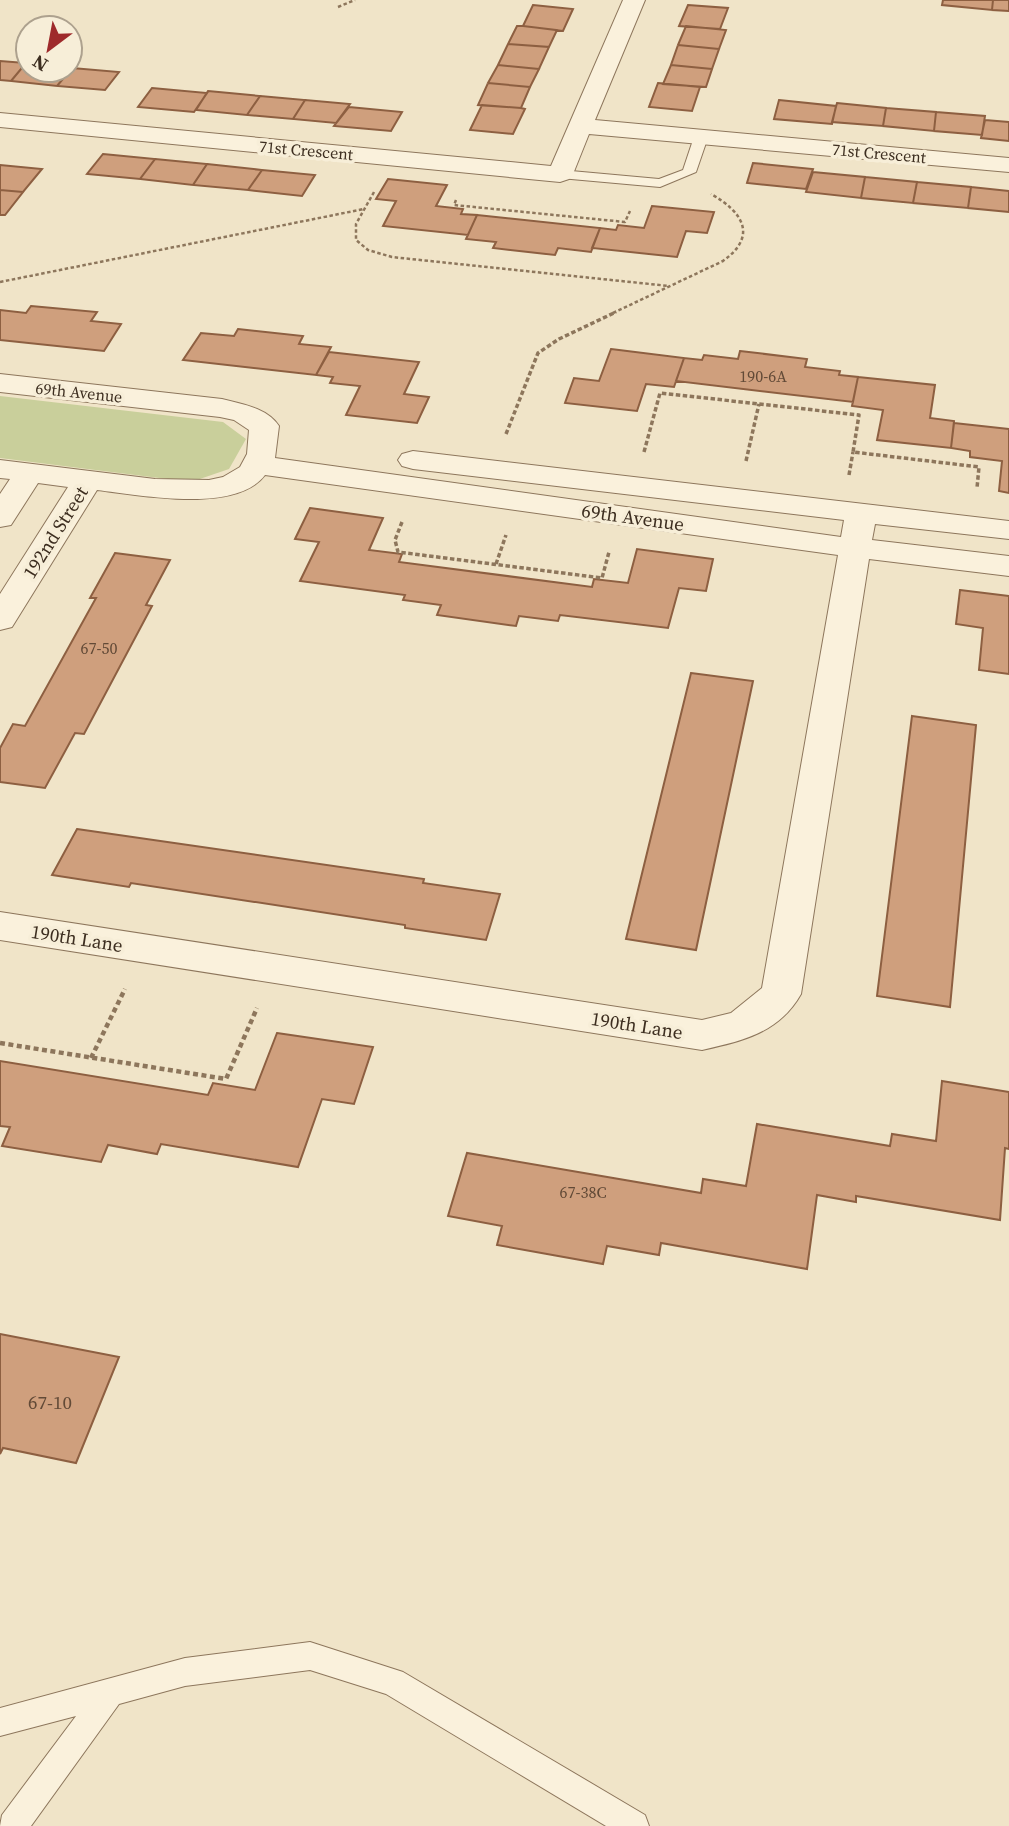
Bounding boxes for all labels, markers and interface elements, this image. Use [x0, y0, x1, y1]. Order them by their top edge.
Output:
north arrow [14, 14, 84, 84]
text: N [27, 49, 53, 78]
street label: 71st Crescent [258, 135, 355, 165]
street label: 71st Crescent [831, 138, 928, 168]
house number: 190-6A [739, 365, 787, 387]
street label: 69th Avenue [35, 377, 123, 407]
street label: 192nd Street [16, 480, 94, 583]
street label: 69th Avenue [580, 497, 686, 537]
house number: 67-50 [81, 637, 118, 659]
street label: 190th Lane [29, 918, 125, 958]
street label: 190th Lane [589, 1005, 685, 1045]
house number: 67-38C [559, 1181, 607, 1203]
house number: 67-10 [28, 1389, 72, 1415]

